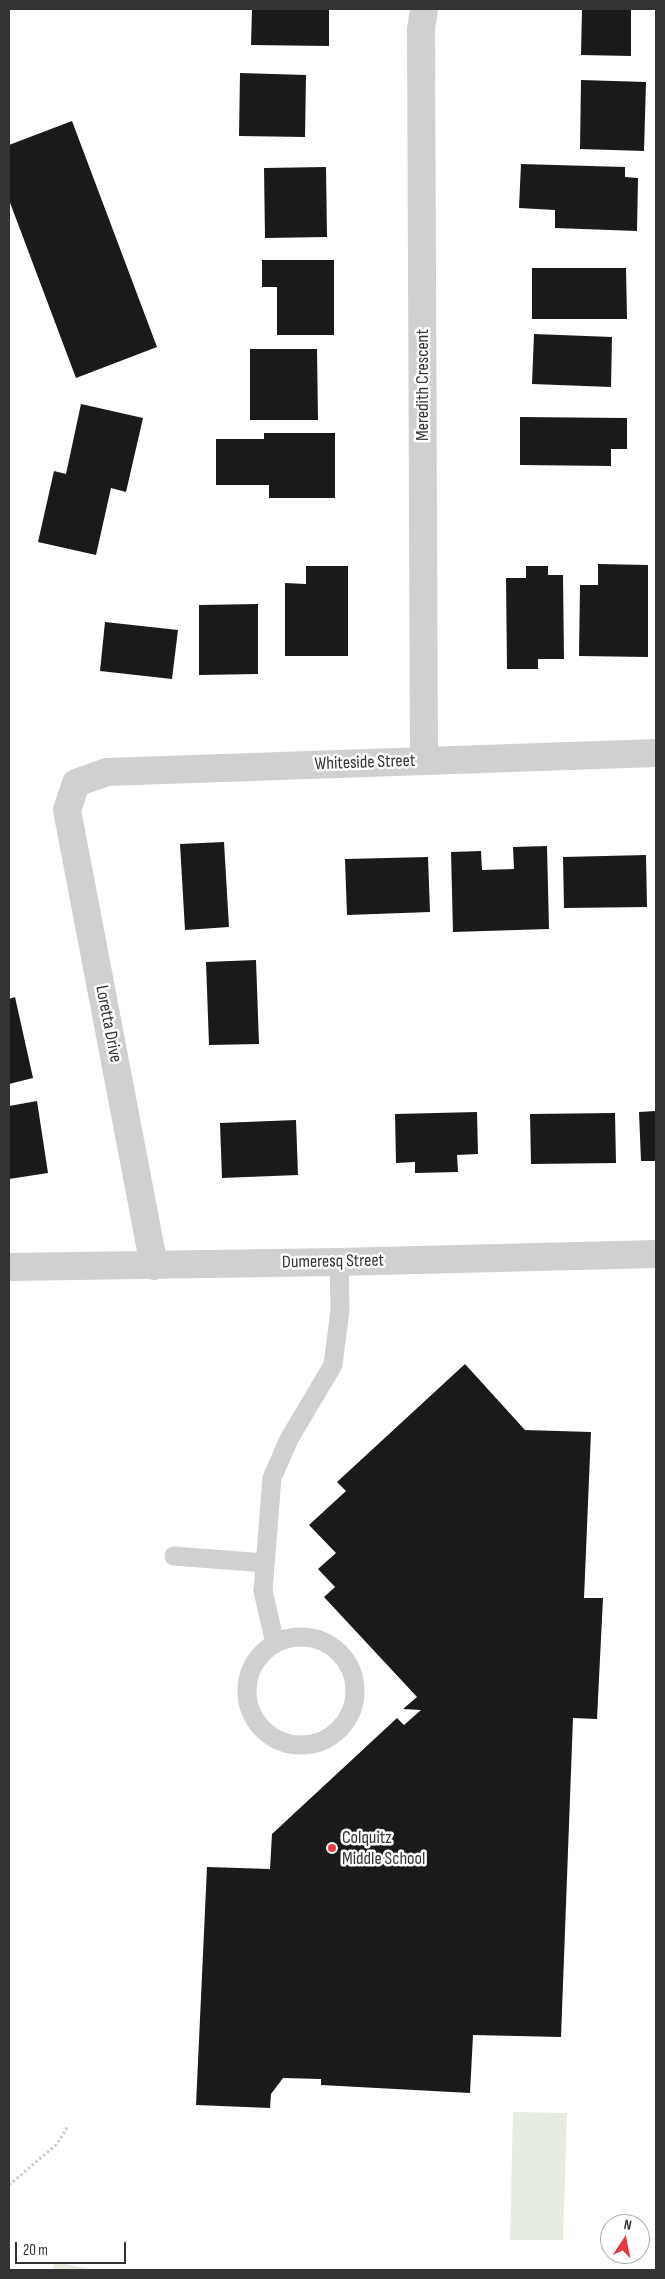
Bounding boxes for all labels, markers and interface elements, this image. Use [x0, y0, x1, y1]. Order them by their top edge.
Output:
street label: Meredith Crescent [412, 329, 434, 441]
street label: Whiteside Street [314, 750, 416, 776]
street label: Loretta Drive [90, 984, 126, 1064]
street label: Dumeresq Street [282, 1250, 384, 1274]
place label: Colquitz Middle School [342, 1827, 425, 1870]
marker: Colquitz Middle School [326, 1842, 338, 1854]
north arrow [600, 2214, 650, 2264]
text: N [622, 2216, 633, 2234]
scale bar [18, 2232, 129, 2264]
text: 20 m [23, 2241, 48, 2260]

